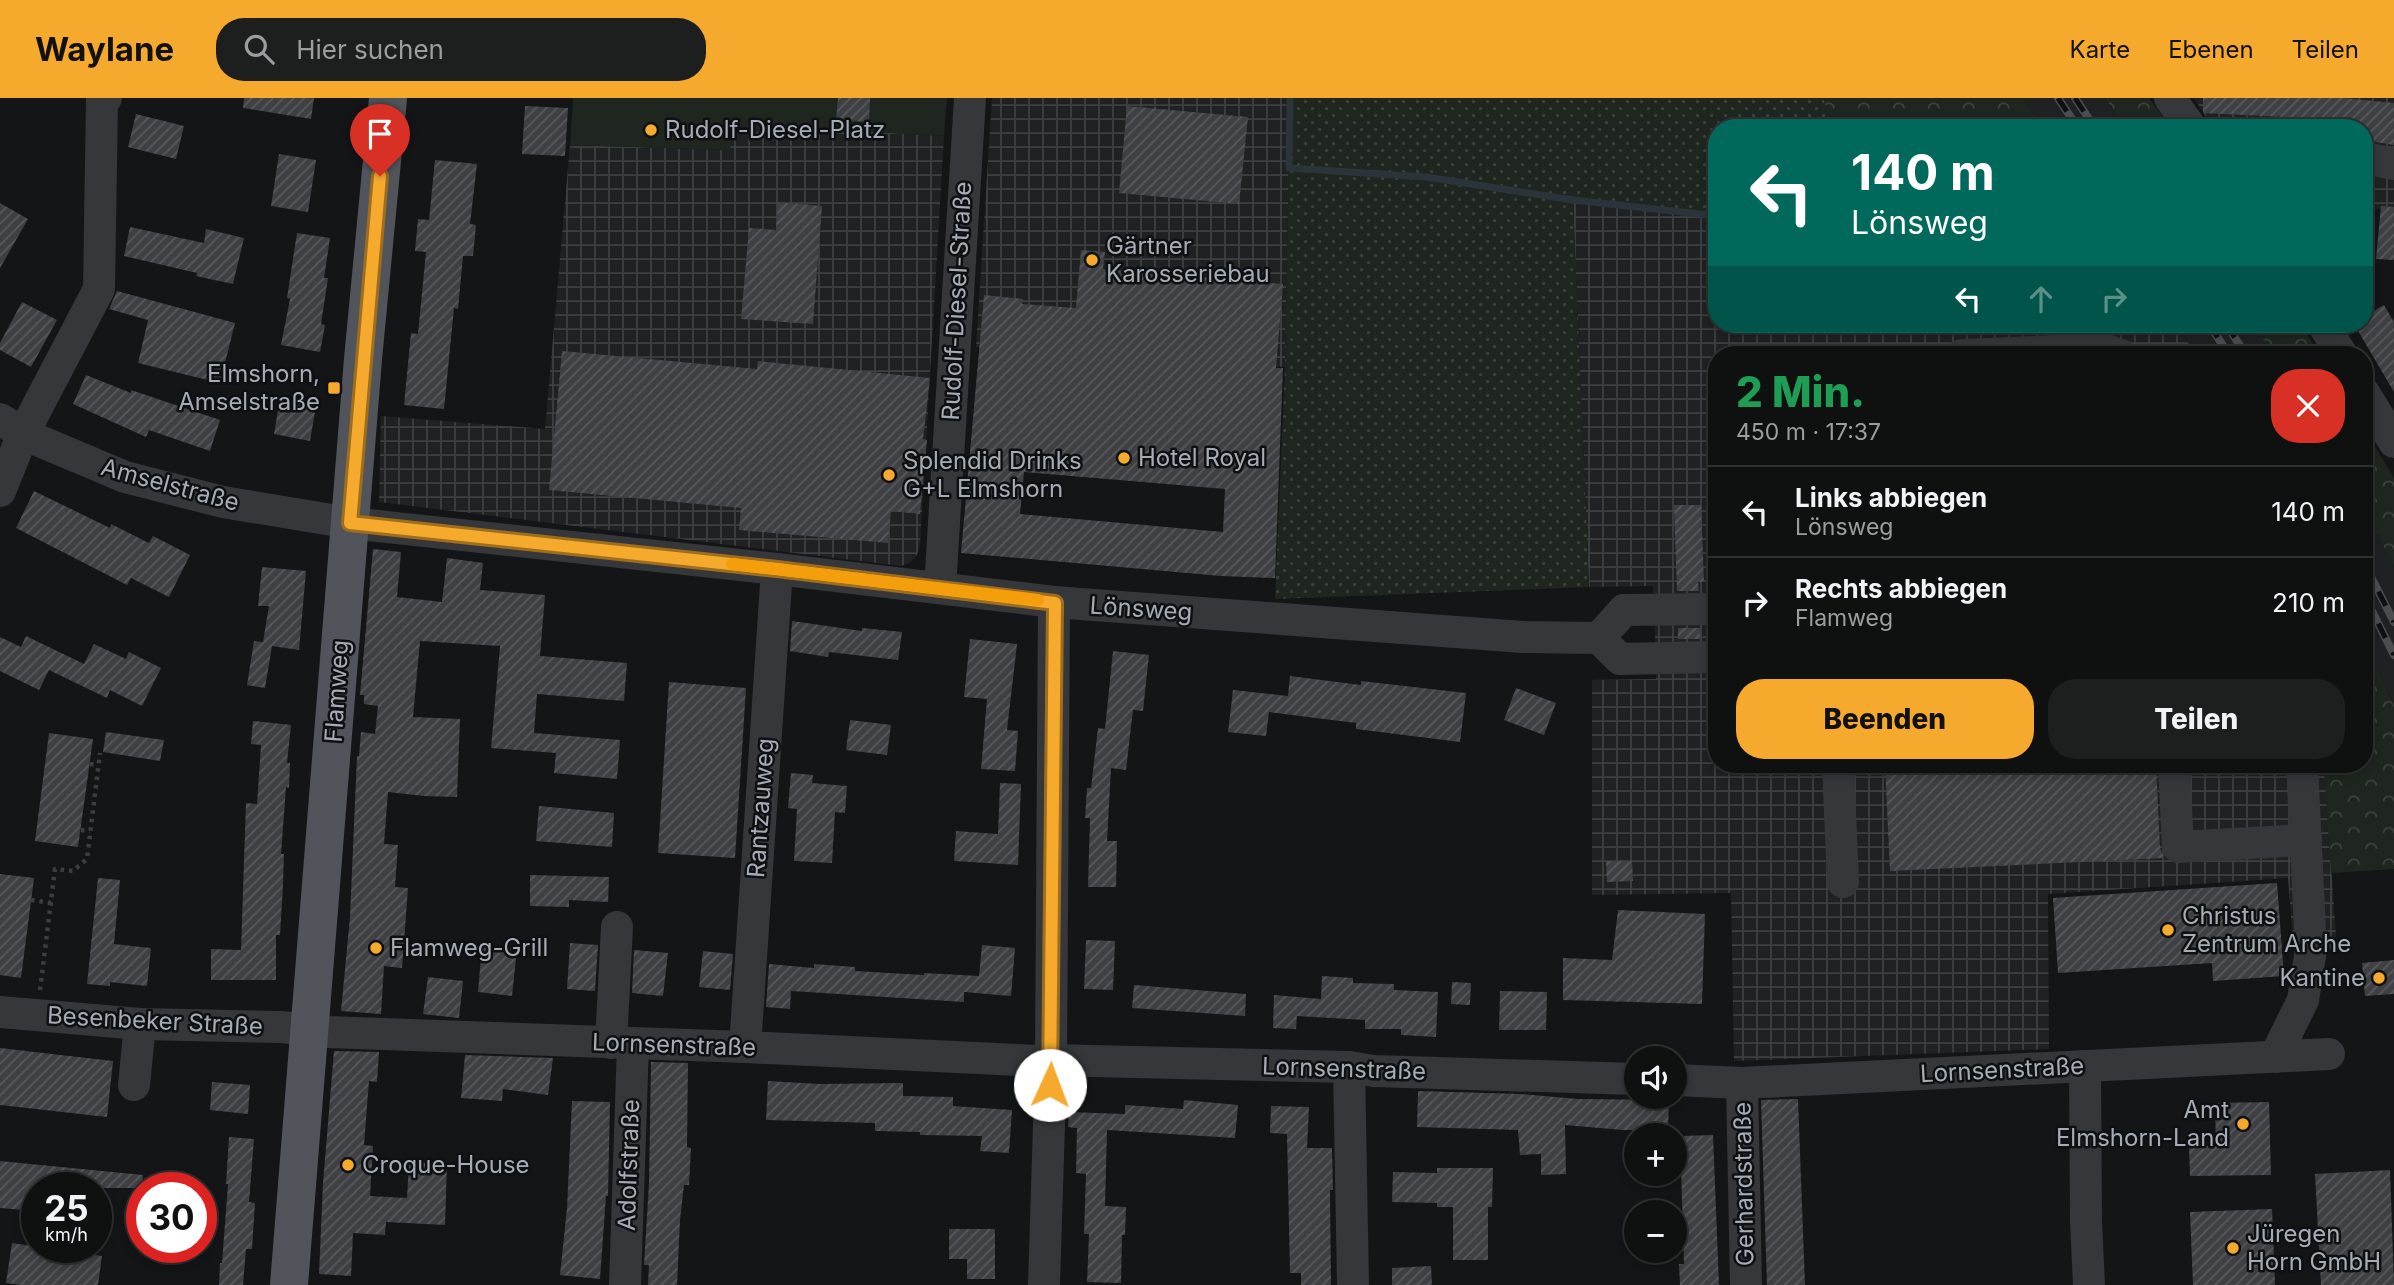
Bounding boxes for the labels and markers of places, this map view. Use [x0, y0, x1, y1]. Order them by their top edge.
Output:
pin [350, 104, 410, 176]
place label: Rudolf-Diesel-Platz [665, 115, 885, 144]
marker: Rudolf-Diesel-Platz [643, 122, 659, 138]
place label: Gärtner Karosseriebau [1106, 231, 1270, 288]
marker: Gärtner Karosseriebau [1084, 252, 1100, 268]
place label: Elmshorn, Amselstraße [178, 359, 320, 416]
marker: Elmshorn, Amselstraße [326, 380, 342, 396]
place label: Hotel Royal [1138, 443, 1266, 472]
place label: Splendid Drinks G+L Elmshorn [903, 446, 1082, 503]
marker: Hotel Royal [1116, 450, 1132, 466]
marker: Splendid Drinks G+L Elmshorn [881, 467, 897, 483]
place label: Christus Zentrum Arche [2182, 901, 2351, 958]
marker: Christus Zentrum Arche [2160, 922, 2176, 938]
place label: Flamweg-Grill [390, 933, 548, 962]
marker: Flamweg-Grill [368, 940, 384, 956]
place label: Kantine [2279, 963, 2365, 992]
marker: Kantine [2371, 970, 2387, 986]
place label: Amt Elmshorn-Land [2056, 1095, 2229, 1152]
marker: Amt Elmshorn-Land [2235, 1116, 2251, 1132]
place label: Croque-House [362, 1150, 530, 1179]
marker: Croque-House [340, 1157, 356, 1173]
place label: Jüregen Horn GmbH [2247, 1219, 2381, 1276]
marker: Jüregen Horn GmbH [2225, 1240, 2241, 1256]

